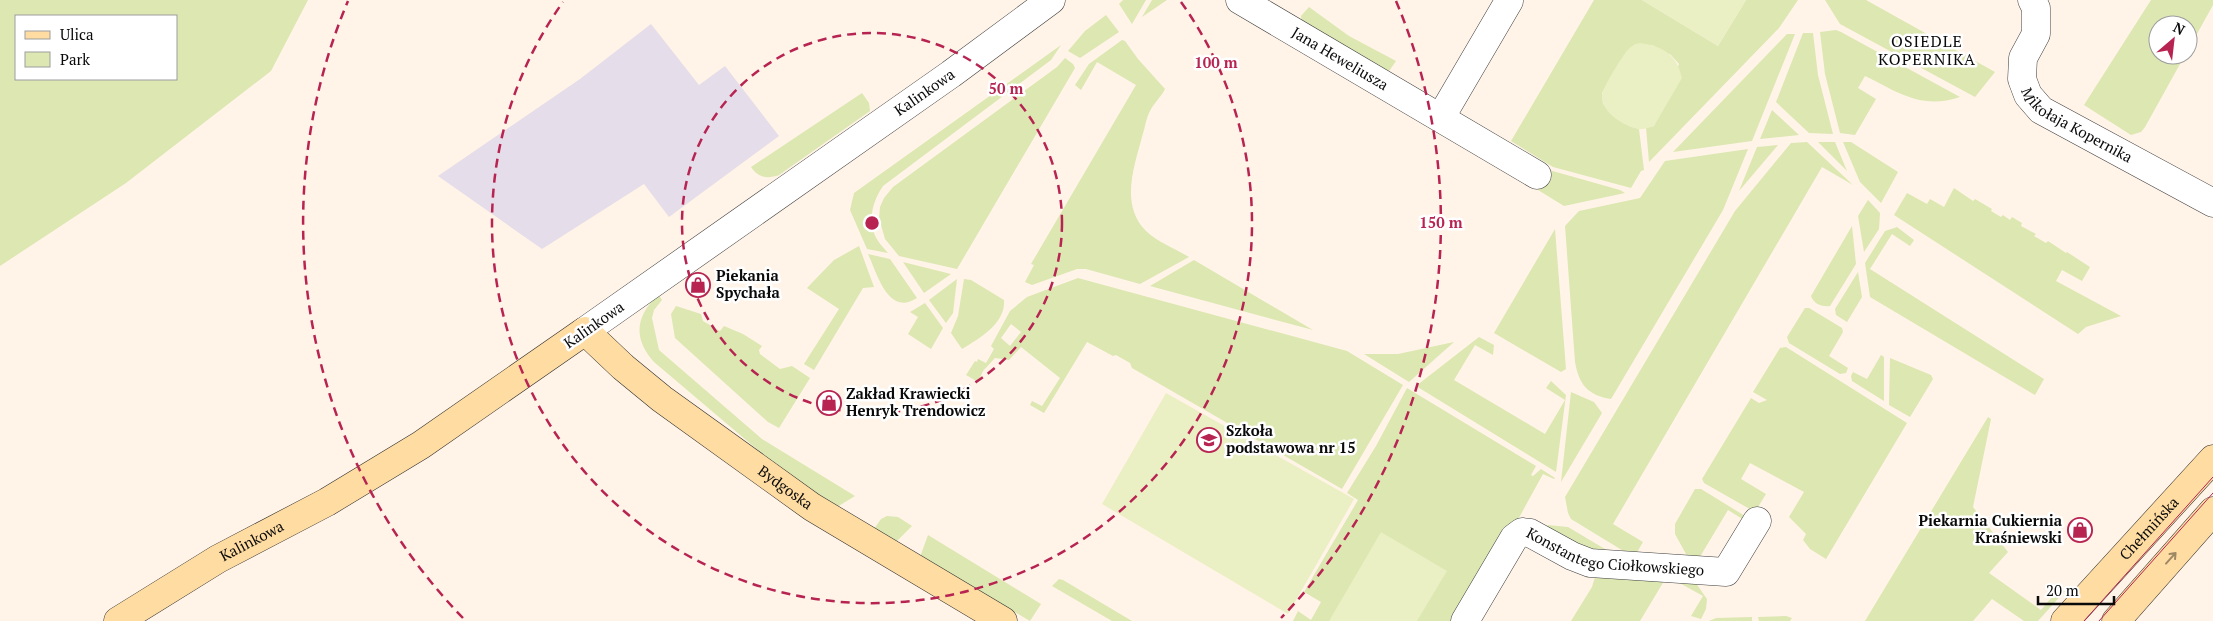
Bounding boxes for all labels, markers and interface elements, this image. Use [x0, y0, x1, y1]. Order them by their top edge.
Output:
legend [15, 15, 178, 80]
north arrow [2148, 15, 2198, 65]
text: N [2170, 17, 2189, 39]
street label: Jana Heweliusza [1289, 22, 1393, 94]
text: Ulica [60, 24, 94, 44]
district label: OSIEDLE KOPERNIKA [1878, 30, 1976, 70]
text: Park [60, 49, 90, 69]
text: 100 m [1194, 52, 1238, 72]
street label: Kalinkowa [890, 63, 959, 120]
text: 50 m [989, 78, 1024, 98]
street label: Mikołaja Kopernika [2017, 85, 2137, 167]
text: 150 m [1419, 212, 1463, 232]
centre of rings [863, 214, 881, 232]
place label: Piekania Spychała [716, 265, 780, 302]
shop icon: Piekania Spychała [685, 272, 711, 298]
street label: Kalinkowa [559, 296, 628, 352]
place label: Zakład Krawiecki Henryk Trendowicz [846, 383, 986, 420]
shop icon: Zakład Krawiecki Henryk Trendowicz [816, 390, 842, 416]
place label: Szkoła podstawowa nr 15 [1226, 420, 1356, 457]
school or university icon: Szkoła podstawowa nr 15 [1196, 427, 1222, 453]
street label: Bydgoska [754, 460, 818, 514]
street label: Chełmińska [2114, 492, 2183, 564]
place label: Piekarnia Cukiernia Kraśniewski [1918, 510, 2063, 547]
street label: Kalinkowa [216, 515, 287, 565]
shop icon: Piekarnia Cukiernia Kraśniewski [2067, 517, 2093, 543]
street label: Konstantego Ciołkowskiego [1523, 522, 1705, 580]
one-way arrow [2165, 552, 2177, 565]
scale bar [2038, 574, 2114, 606]
text: 20 m [2046, 580, 2079, 600]

